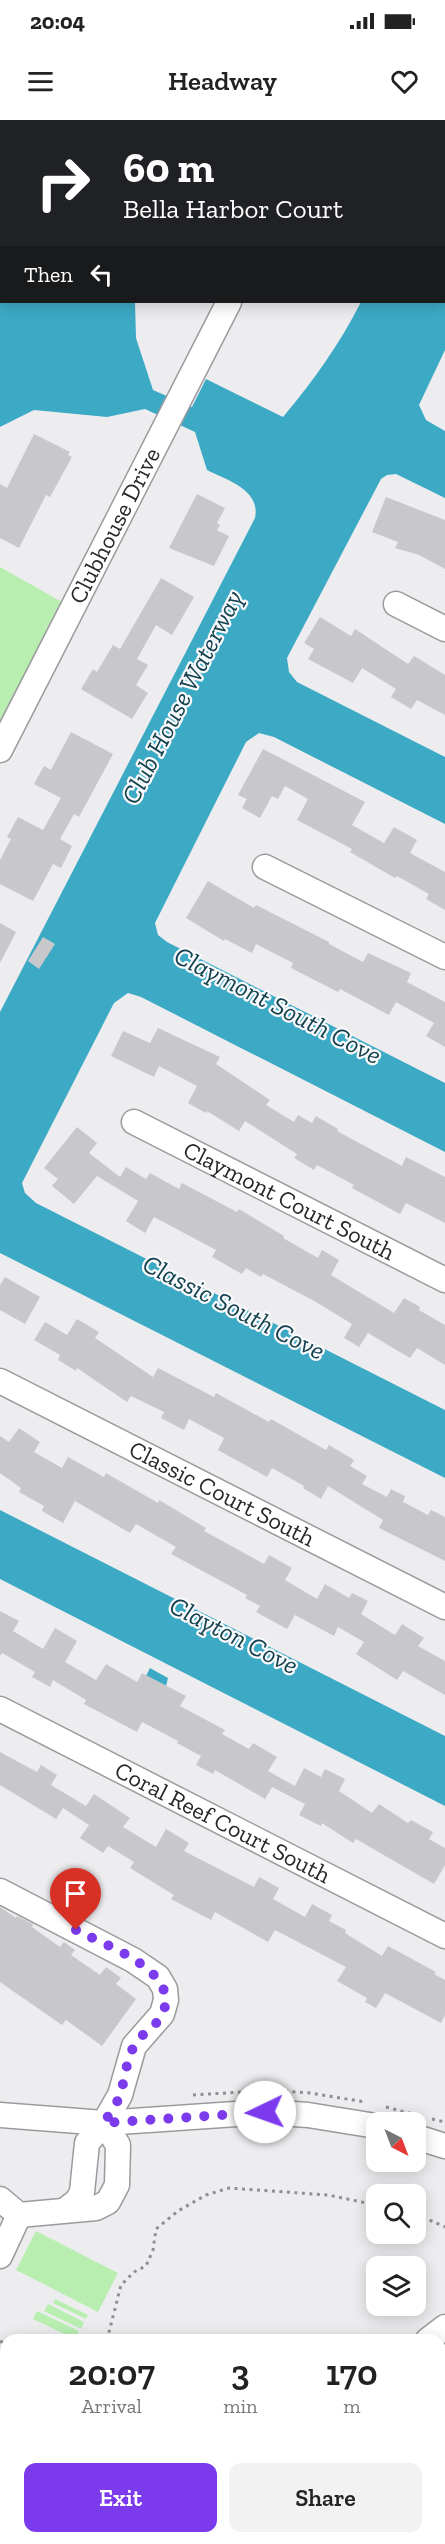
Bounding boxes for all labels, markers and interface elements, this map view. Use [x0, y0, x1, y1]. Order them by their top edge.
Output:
text: 20:04 [30, 8, 85, 35]
icon: menu [24, 65, 57, 98]
text: Headway [168, 65, 277, 97]
icon: heart [388, 65, 421, 98]
text: 60 m [123, 142, 214, 193]
icon: right [24, 144, 102, 222]
text: Bella Harbor Court [123, 193, 343, 225]
icon: left [85, 258, 118, 291]
text: Then [24, 261, 73, 288]
street label: Clubhouse Drive [62, 443, 166, 608]
water label: Club House Waterway [114, 585, 250, 809]
water label: Claymont South Cove [169, 939, 387, 1071]
street label: Claymont Court South [179, 1135, 400, 1266]
water label: Classic South Cove [137, 1247, 331, 1367]
street label: Classic Court South [125, 1434, 320, 1553]
water label: Clayton Cove [164, 1589, 304, 1681]
street label: Coral Reef Court South [110, 1755, 336, 1889]
pin [50, 1868, 101, 1930]
icon: arrive [59, 1877, 92, 1910]
position arrow [233, 2080, 297, 2144]
north arrow [366, 2112, 426, 2172]
map controls [366, 2112, 426, 2316]
button: search [366, 2184, 426, 2244]
button: layers [366, 2256, 426, 2316]
text: 20:07 [68, 2351, 155, 2394]
text: 3 [231, 2351, 250, 2394]
text: 170 [326, 2351, 378, 2394]
text: Arrival [81, 2394, 142, 2418]
text: min [223, 2394, 258, 2418]
text: m [343, 2394, 360, 2418]
button: Exit [24, 2463, 217, 2532]
button: Share [229, 2463, 422, 2532]

